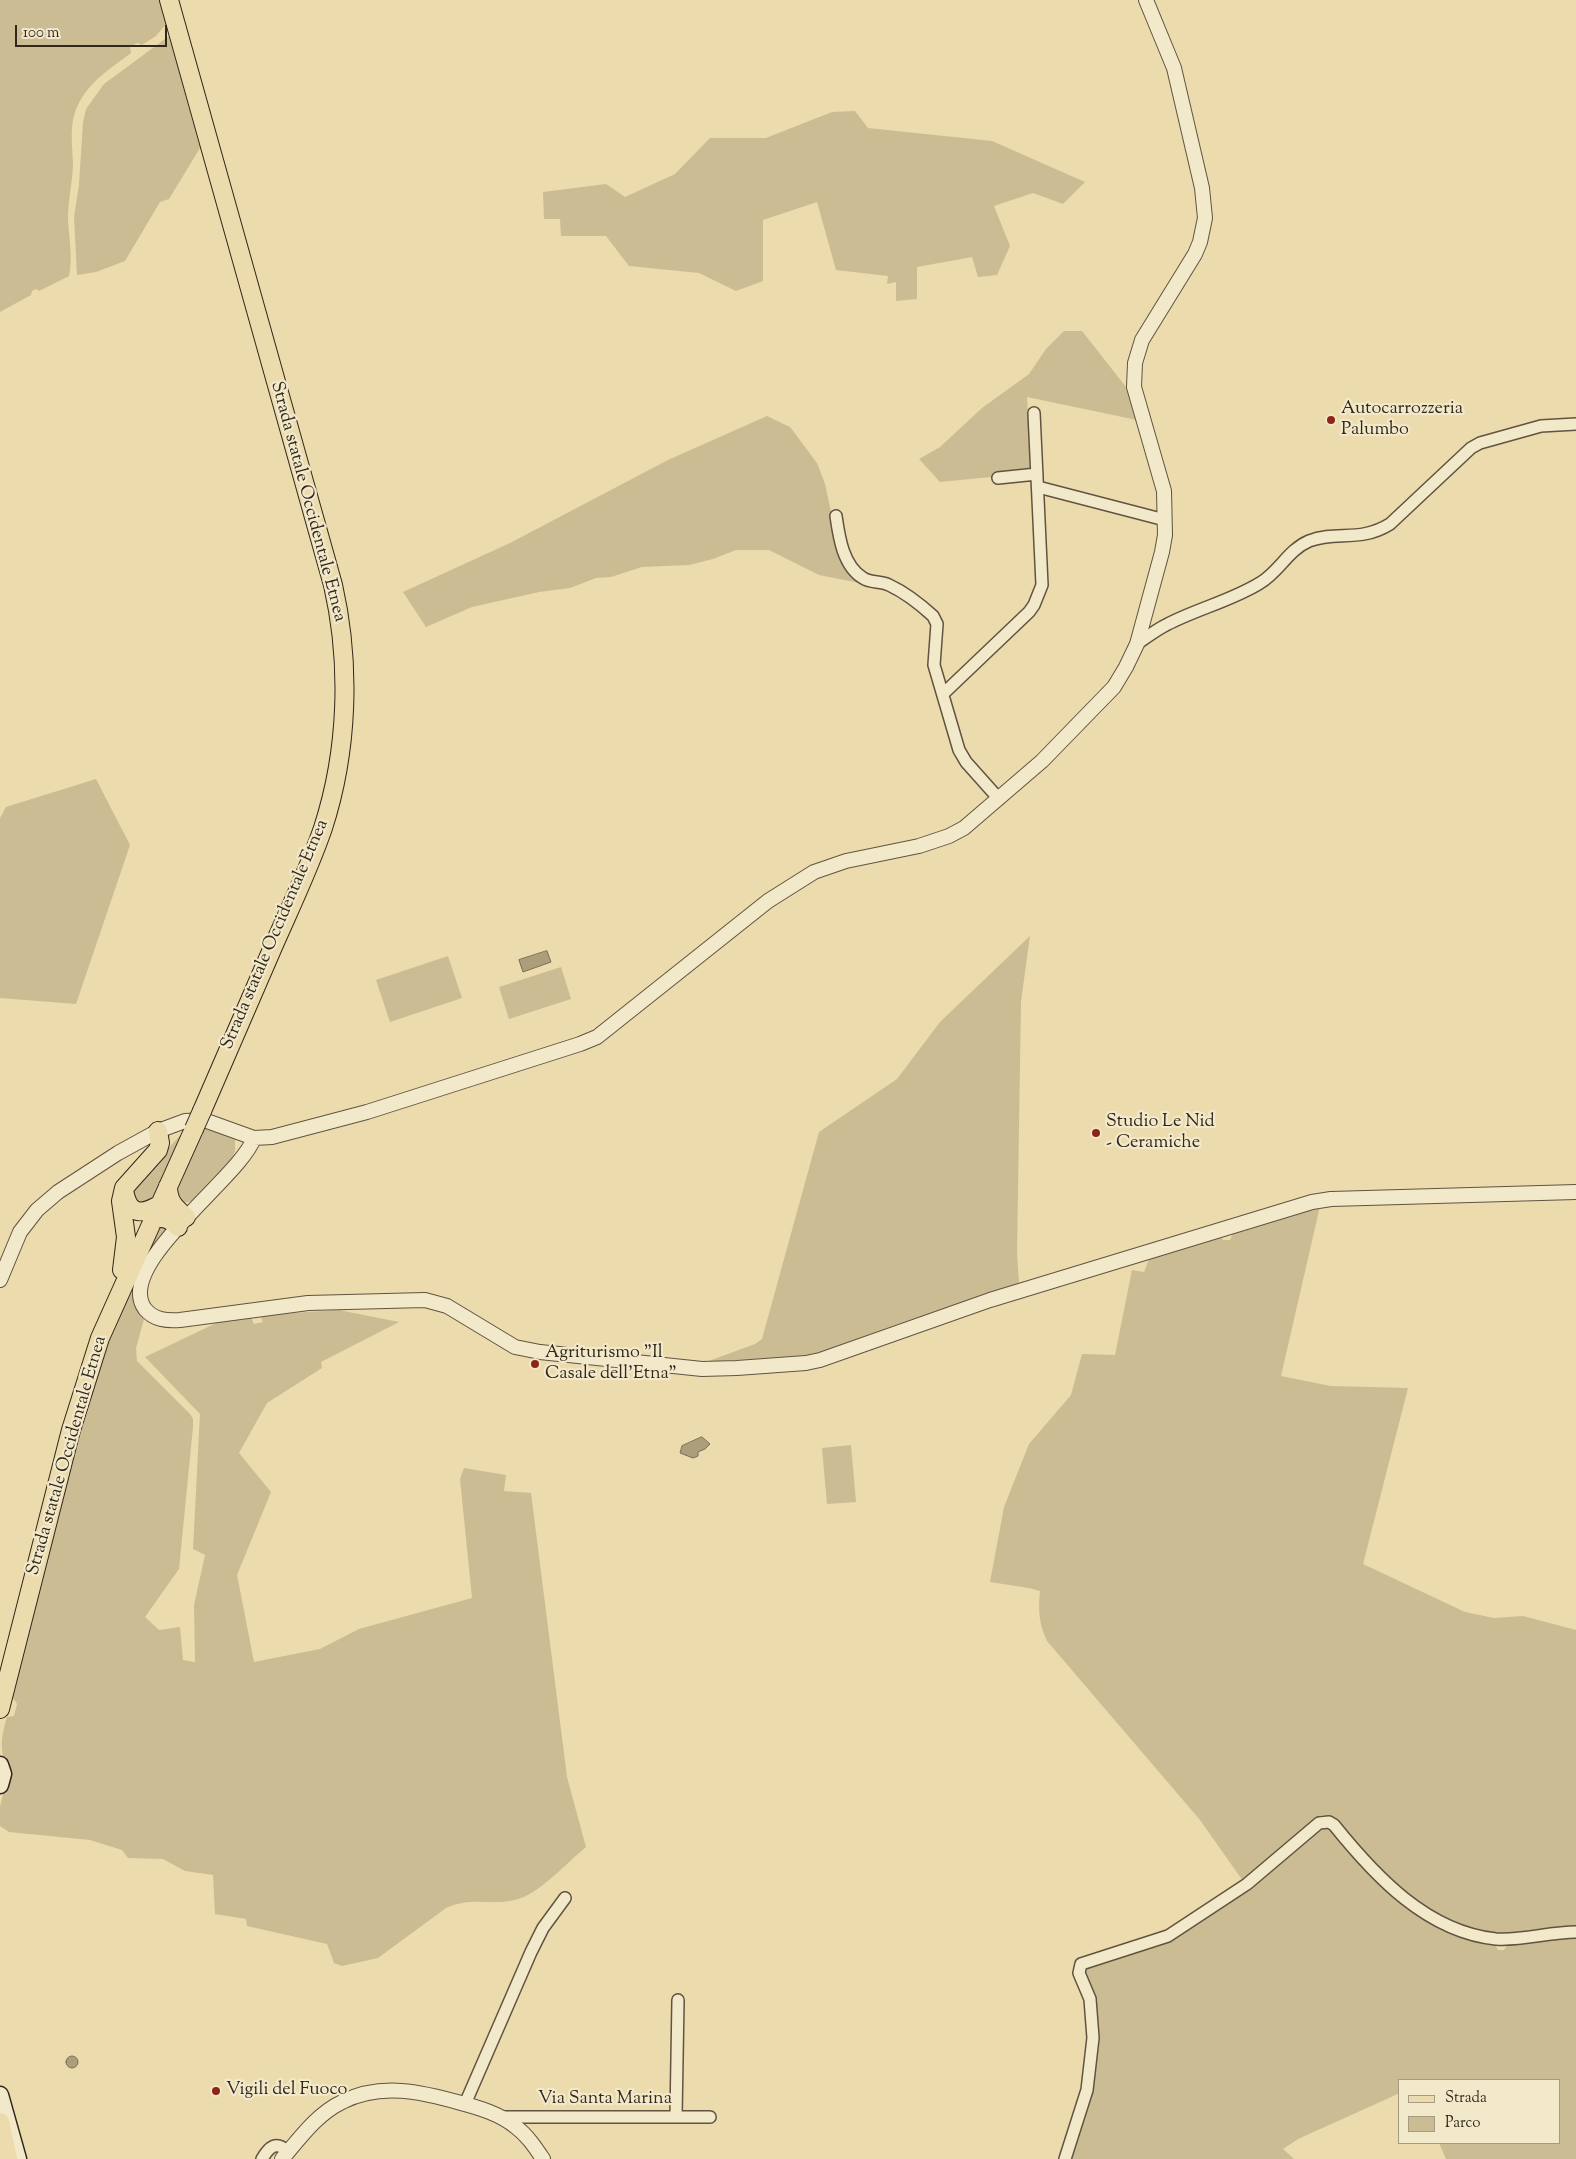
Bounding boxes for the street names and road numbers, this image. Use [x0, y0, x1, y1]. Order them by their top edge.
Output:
street label: Strada statale Occidentale Etnea [264, 379, 350, 625]
street label: Strada statale Occidentale Etnea [218, 817, 334, 1053]
street label: Strada statale Occidentale Etnea [23, 1334, 113, 1578]
street label: Via Santa Marina [538, 2089, 672, 2111]

